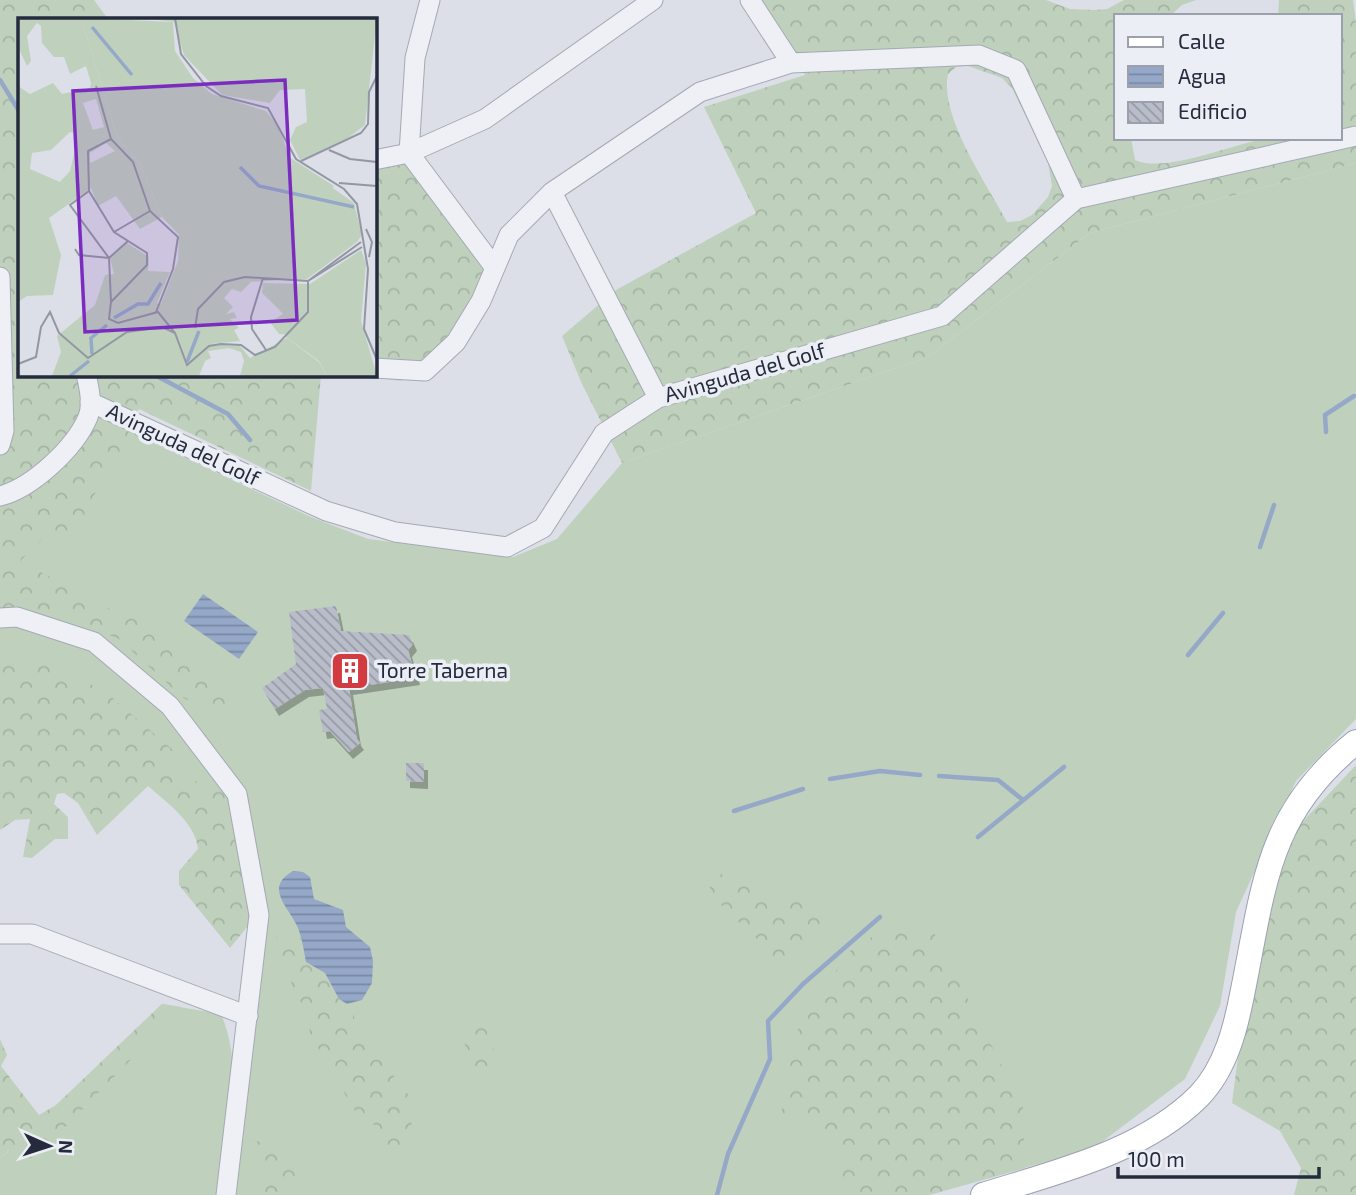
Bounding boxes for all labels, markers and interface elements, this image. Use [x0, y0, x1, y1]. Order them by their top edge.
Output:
legend [1114, 14, 1342, 140]
inset map [18, 18, 376, 376]
text: Calle [1178, 28, 1225, 53]
text: Agua [1178, 63, 1226, 88]
text: Edificio [1178, 98, 1247, 123]
street label: Avinguda del Golf [661, 336, 829, 406]
street label: Avinguda del Golf [103, 397, 265, 490]
building icon: Torre Taberna [329, 650, 371, 692]
place label: Torre Taberna [377, 657, 508, 682]
north arrow [14, 1111, 84, 1181]
scale bar [1118, 1136, 1319, 1180]
text: N [55, 1139, 78, 1154]
text: 100 m [1128, 1146, 1185, 1171]

